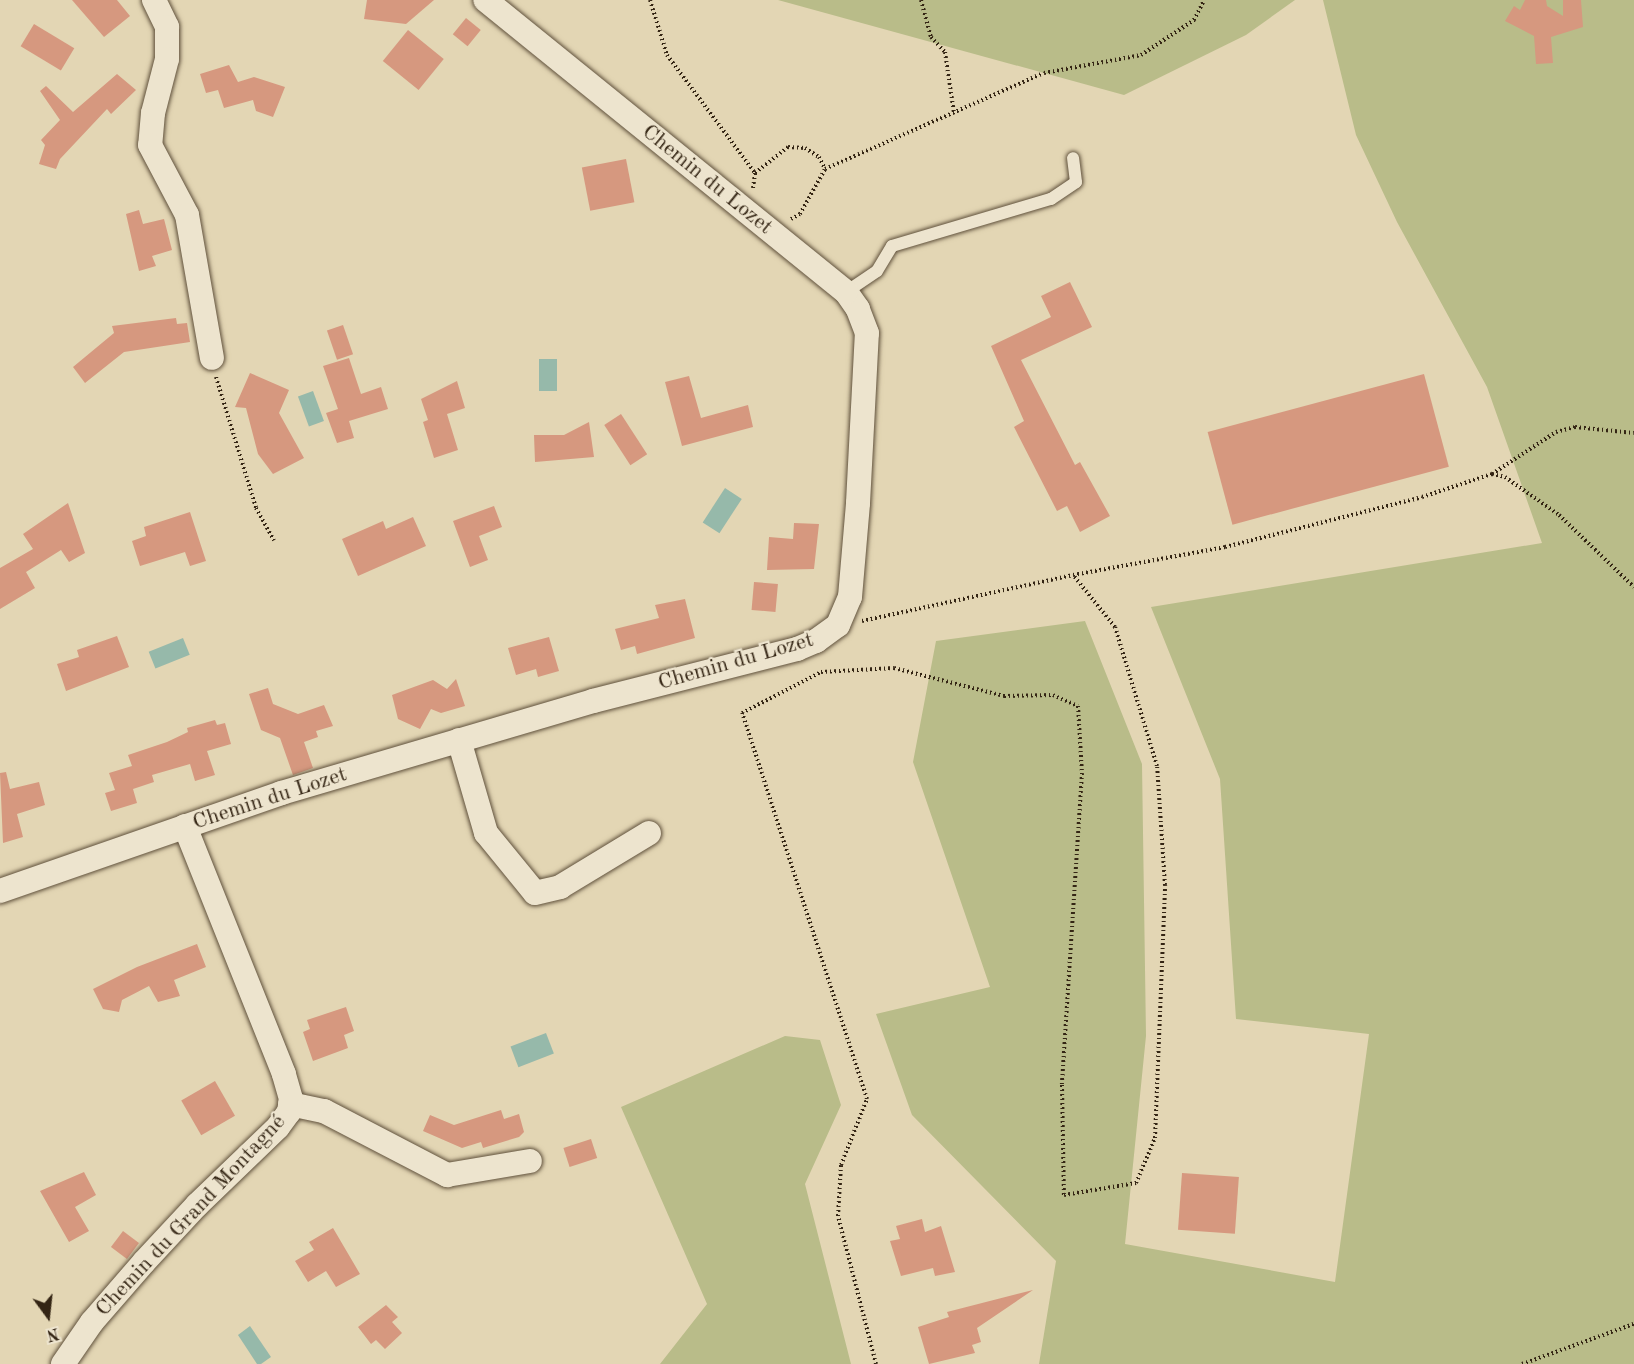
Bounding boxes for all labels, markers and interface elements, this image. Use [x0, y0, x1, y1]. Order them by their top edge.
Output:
street label: Chemin du Lozet [636, 119, 778, 241]
street label: Chemin du Lozet [655, 627, 817, 697]
street label: Chemin du Lozet [189, 762, 351, 836]
street label: Chemin du Grand Montagné [90, 1110, 292, 1322]
north arrow [18, 1286, 78, 1346]
text: N [45, 1324, 61, 1343]

